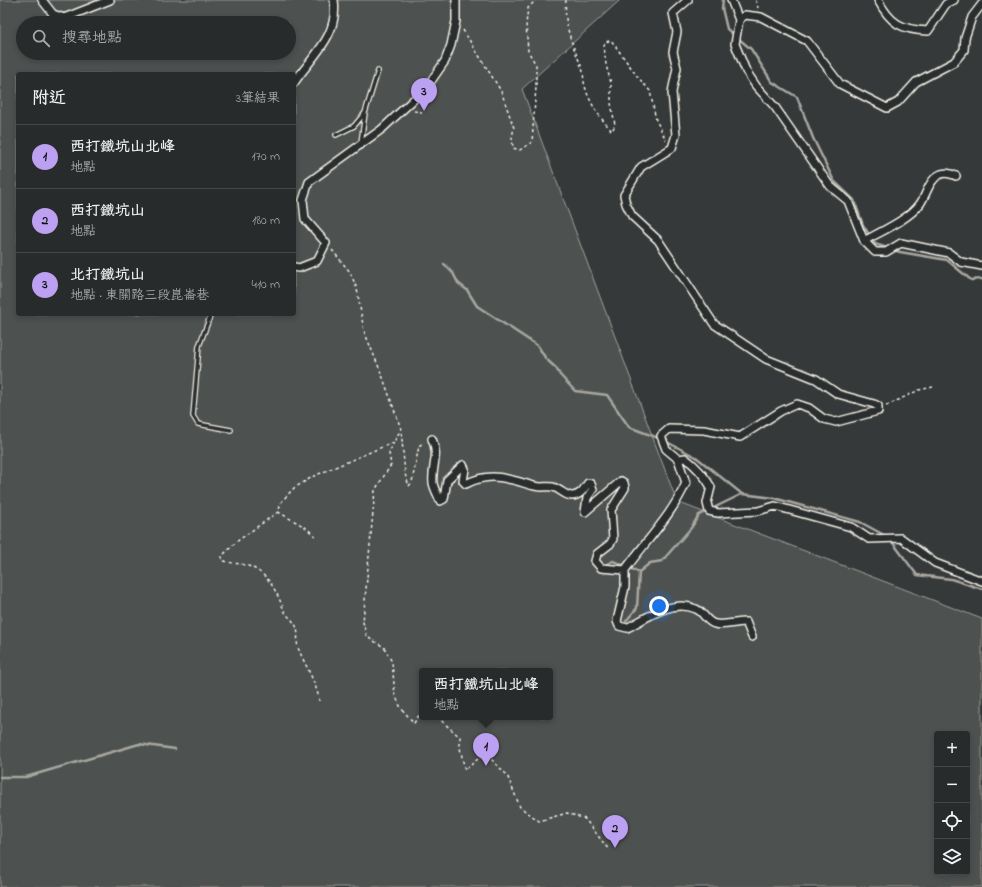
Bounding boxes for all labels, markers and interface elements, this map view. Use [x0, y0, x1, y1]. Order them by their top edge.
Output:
search box [16, 16, 296, 60]
icon: search [30, 27, 52, 49]
text: 搜尋地點 [62, 27, 122, 49]
pin: 3 [411, 78, 437, 111]
text: 附近 [32, 86, 66, 111]
text: 3筆結果 [236, 89, 280, 108]
text: 西打鐵坑山北峰 [70, 136, 175, 158]
text: 1 [43, 147, 47, 166]
text: 170 m [252, 147, 280, 166]
text: 地點 [70, 158, 96, 177]
text: 西打鐵坑山 [70, 200, 145, 222]
text: 2 [42, 211, 48, 230]
text: 180 m [252, 211, 280, 230]
text: 地點 [70, 222, 96, 241]
text: 北打鐵坑山 [70, 264, 145, 286]
text: 3 [42, 275, 48, 294]
text: 410 m [252, 275, 280, 294]
text: 地點 · 東關路三段崑崙巷 [70, 286, 209, 305]
your location [649, 596, 669, 616]
popup [419, 668, 553, 720]
text: 西打鐵坑山北峰 [433, 674, 539, 696]
text: 地點 [433, 696, 460, 715]
map controls [934, 731, 970, 875]
button: + [934, 731, 970, 767]
pin: 1 [473, 733, 499, 766]
button: − [934, 767, 970, 803]
button: locate [934, 803, 970, 839]
pin: 2 [602, 815, 628, 848]
button: layers [934, 839, 970, 875]

